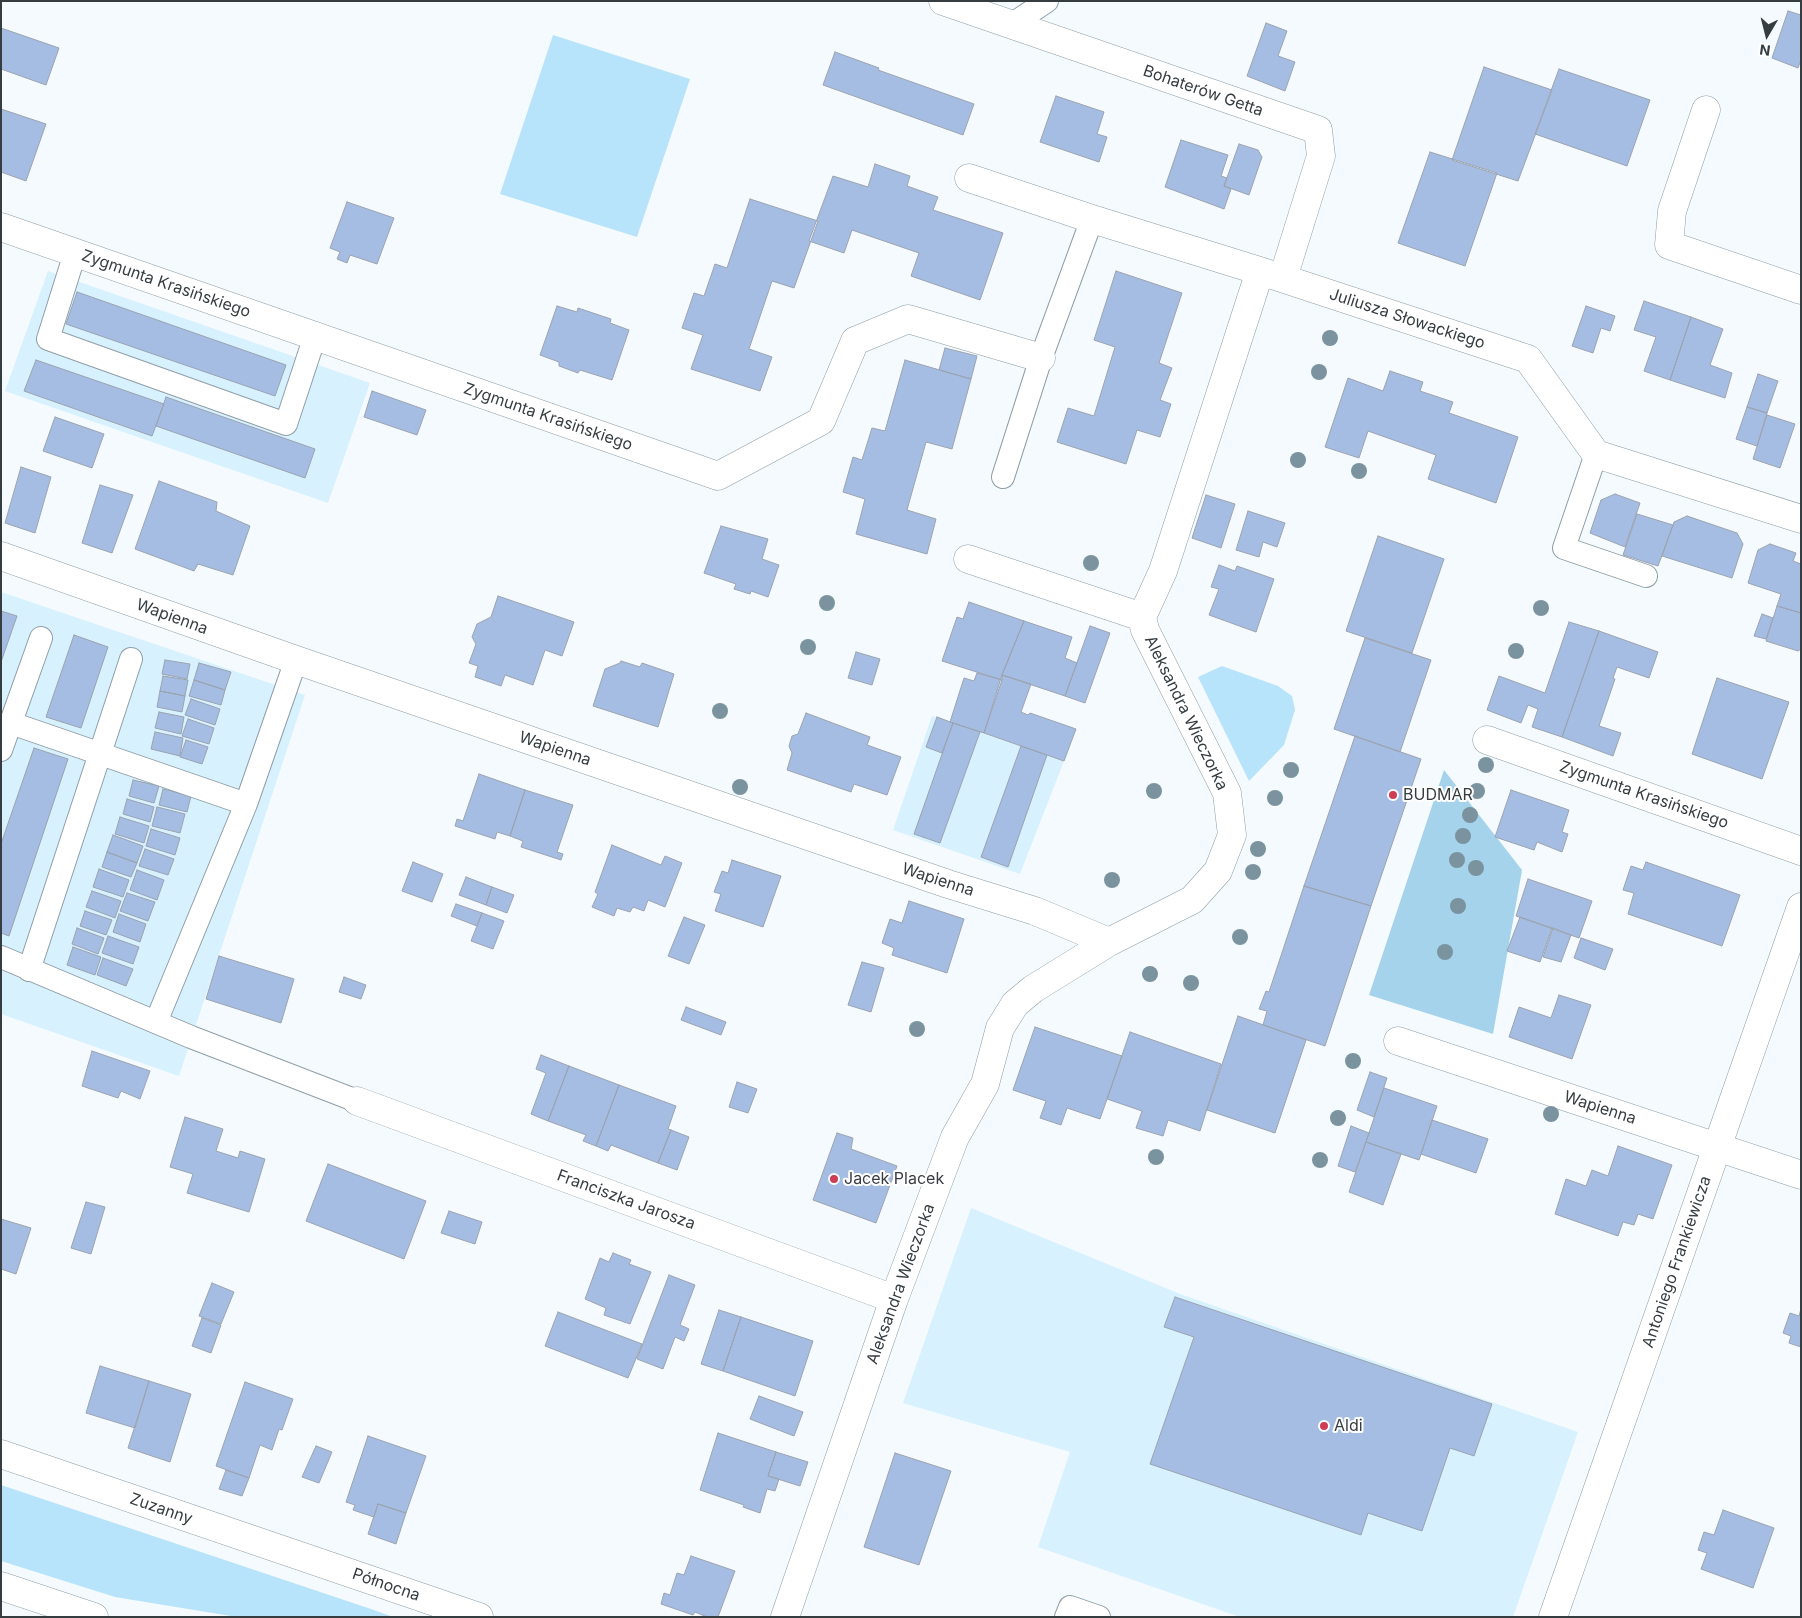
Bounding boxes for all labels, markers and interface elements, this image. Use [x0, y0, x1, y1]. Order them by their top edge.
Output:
north arrow [1742, 10, 1792, 60]
text: N [1758, 41, 1771, 60]
street label: Bohaterów Getta [1140, 61, 1266, 121]
street label: Zygmunta Krasińskiego [79, 246, 253, 322]
street label: Juliusza Słowackiego [1327, 285, 1487, 353]
street label: Zygmunta Krasińskiego [461, 379, 635, 455]
street label: Wapienna [134, 595, 210, 639]
street label: Aleksandra Wieczorka [1140, 633, 1232, 793]
street label: Wapienna [516, 728, 594, 770]
street label: Zygmunta Krasińskiego [1557, 757, 1731, 833]
place label: BUDMAR [1403, 785, 1473, 805]
marker: BUDMAR [1387, 789, 1399, 801]
street label: Wapienna [899, 859, 977, 901]
street label: Wapienna [1561, 1087, 1639, 1129]
street label: Franciszka Jarosza [554, 1166, 698, 1234]
place label: Jacek Placek [844, 1169, 944, 1189]
marker: Jacek Placek [828, 1173, 840, 1185]
street label: Antoniego Frankiewicza [1639, 1174, 1715, 1350]
street label: Aleksandra Wieczorka [863, 1201, 939, 1367]
place label: Aldi [1334, 1416, 1363, 1436]
marker: Aldi [1318, 1420, 1330, 1432]
street label: Zuzanny [127, 1489, 195, 1529]
street label: Północna [350, 1564, 422, 1606]

